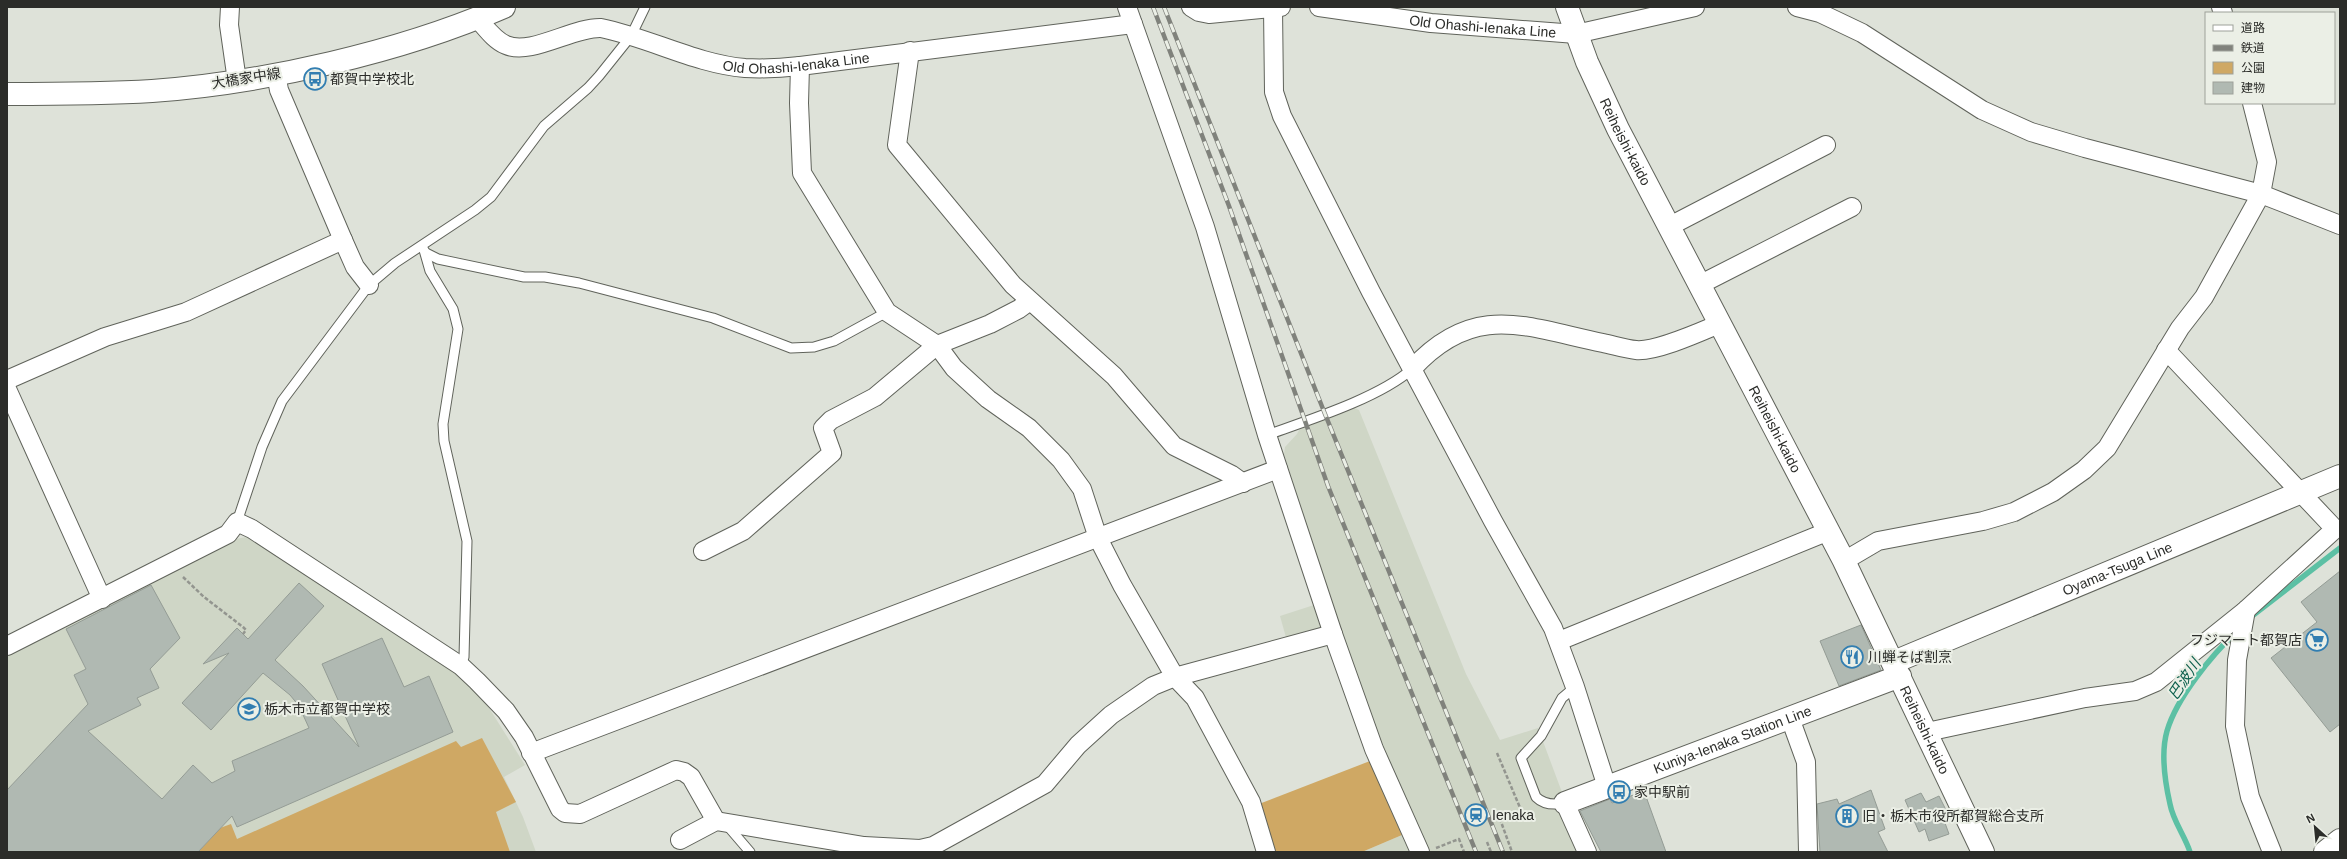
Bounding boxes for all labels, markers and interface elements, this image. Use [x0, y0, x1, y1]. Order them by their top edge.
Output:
street label: Old Ohashi-Ienaka Line [1408, 12, 1557, 40]
legend [2205, 12, 2335, 104]
text: 道路 [2241, 21, 2265, 35]
text: 鉄道 [2241, 41, 2265, 55]
street label: Old Ohashi-Ienaka Line [722, 49, 871, 76]
text: 公園 [2241, 61, 2265, 75]
street label: 大橋家中線 [210, 65, 282, 91]
bus stop icon: 都賀中学校北 [302, 66, 328, 92]
place label: 都賀中学校北 [330, 71, 414, 87]
text: 建物 [2241, 81, 2265, 95]
street label: Reiheishi-kaido [1597, 95, 1654, 188]
street label: Reiheishi-kaido [1746, 383, 1804, 475]
street label: Oyama-Tsuga Line [2060, 539, 2175, 599]
supermarket icon: フジマート都賀店 [2304, 627, 2330, 653]
place label: フジマート都賀店 [2190, 632, 2302, 648]
restaurant icon: 川蝉そば割烹 [1839, 644, 1865, 670]
place label: 川蝉そば割烹 [1868, 649, 1952, 665]
water label: 巴波川 [2164, 654, 2205, 702]
street label: Reiheishi-kaido [1897, 683, 1953, 777]
school or university icon: 栃木市立都賀中学校 [236, 696, 262, 722]
place label: 栃木市立都賀中学校 [264, 701, 390, 717]
street label: Kuniya-Ienaka Station Line [1651, 702, 1814, 777]
bus stop icon: 家中駅前 [1606, 779, 1632, 805]
place label: 家中駅前 [1634, 784, 1690, 800]
station icon: Ienaka [1463, 802, 1489, 828]
building icon: 旧・栃木市役所都賀総合支所 [1834, 803, 1860, 829]
place label: Ienaka [1492, 807, 1534, 823]
north arrow [2295, 807, 2335, 847]
place label: 旧・栃木市役所都賀総合支所 [1862, 808, 2044, 824]
text: N [2304, 811, 2317, 825]

